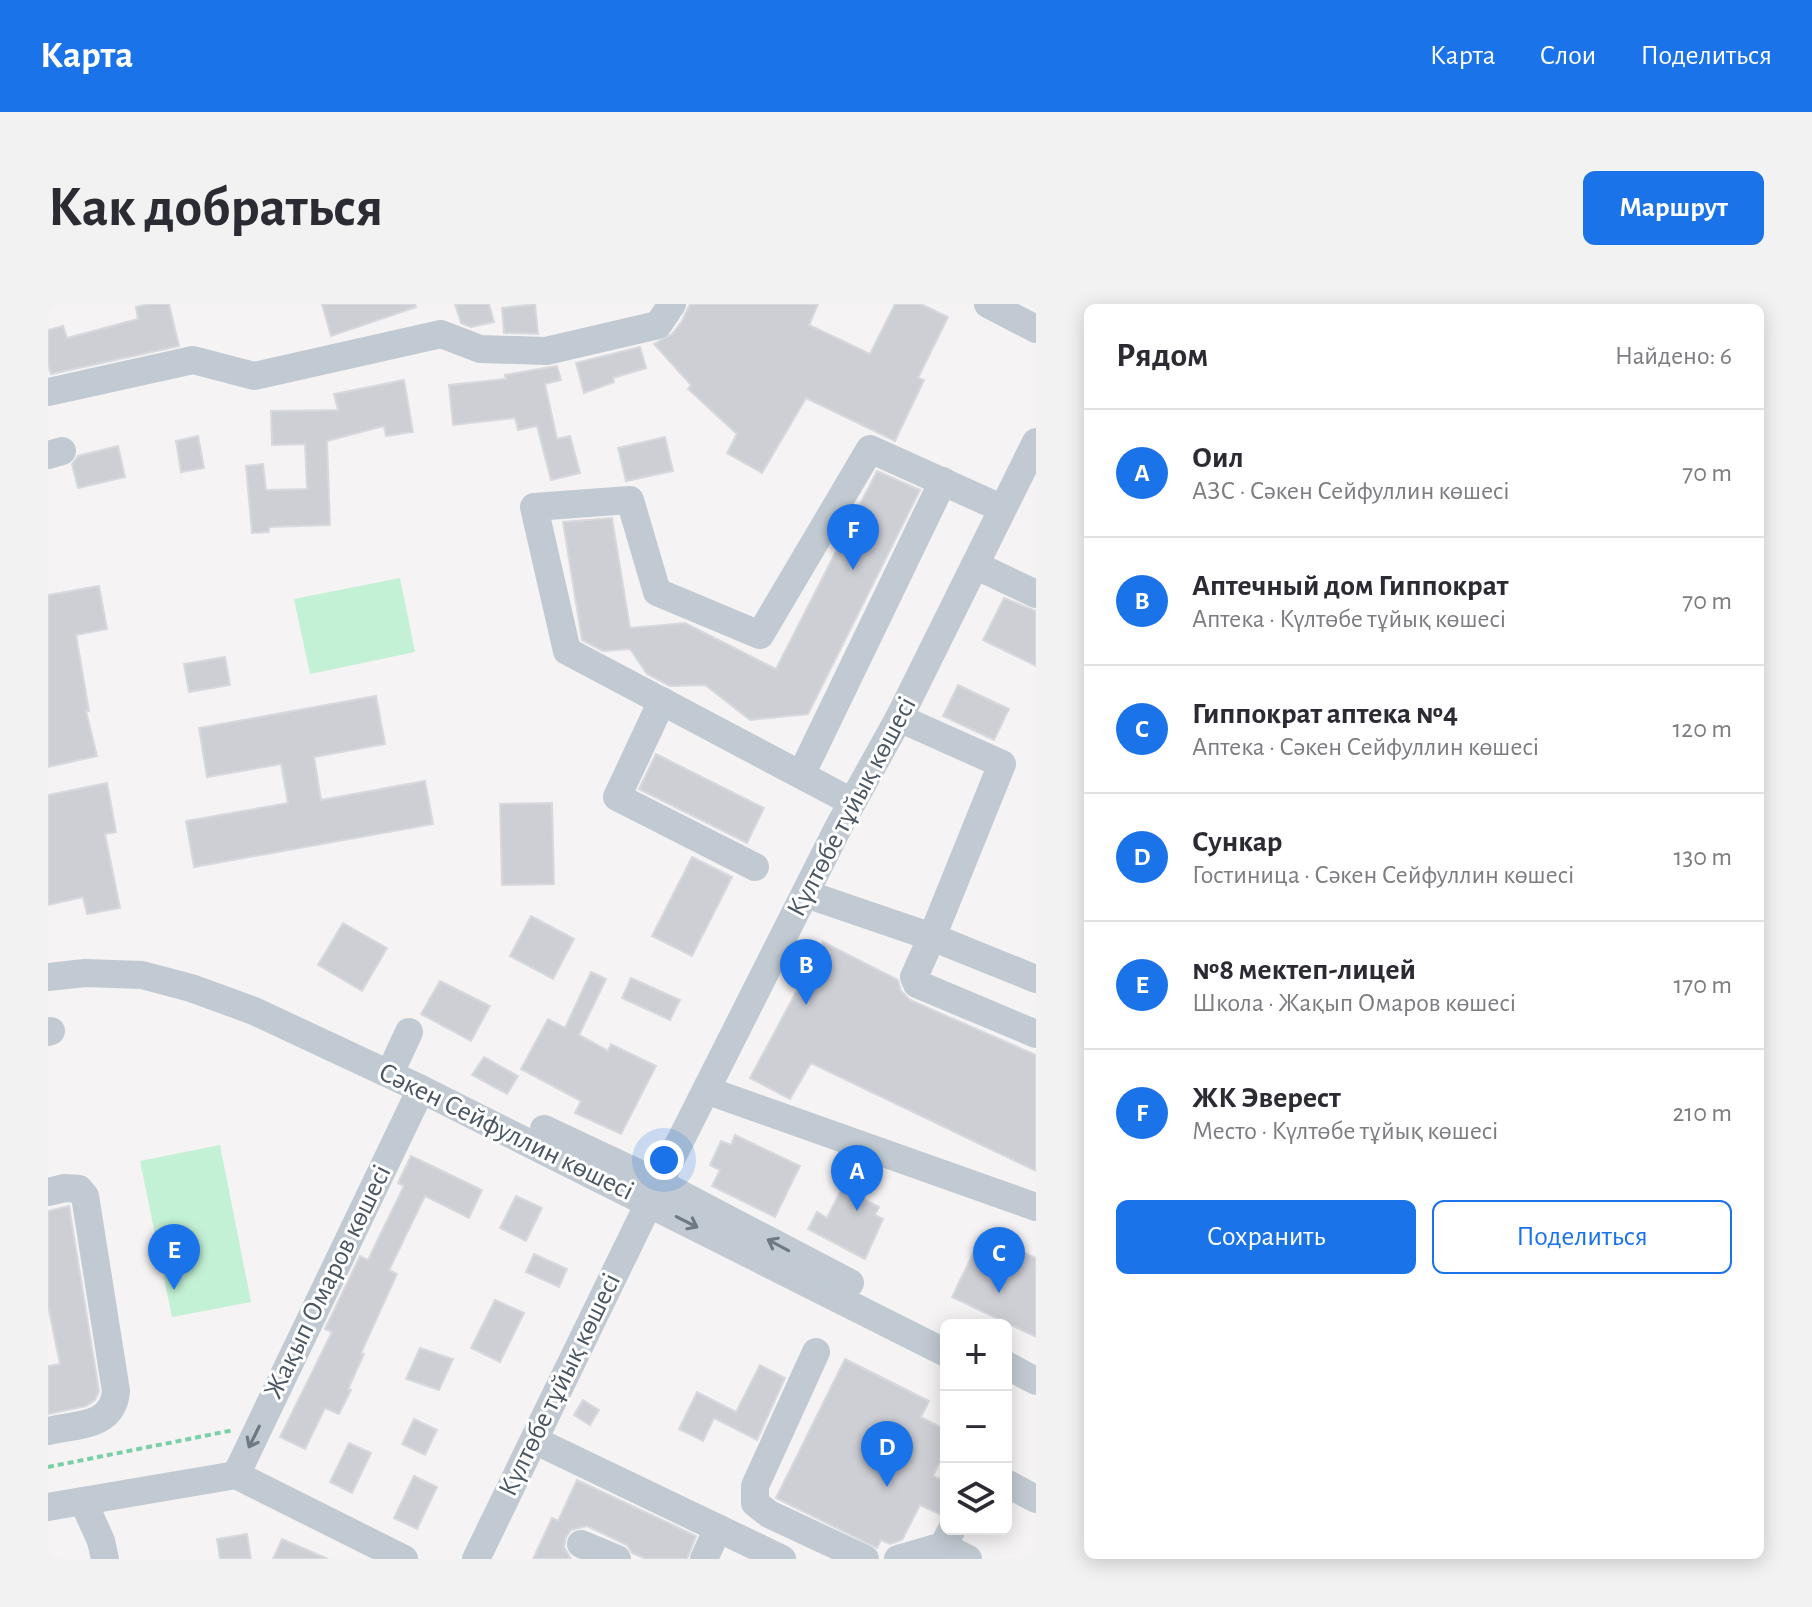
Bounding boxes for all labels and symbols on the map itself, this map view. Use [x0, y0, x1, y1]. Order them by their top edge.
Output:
pin: F [827, 504, 879, 570]
street label: Күлтөбе тұйық көшесі [782, 693, 922, 921]
pin: B [780, 939, 832, 1005]
street label: Сәкен Сейфуллин көшесі [374, 1058, 638, 1206]
your location [644, 1140, 684, 1180]
pin: A [831, 1145, 883, 1211]
street label: Жақып Омаров көшесі [259, 1161, 397, 1403]
one-way arrow [675, 1215, 699, 1231]
pin: E [148, 1224, 200, 1290]
pin: C [973, 1227, 1025, 1293]
one-way arrow [766, 1237, 790, 1253]
street label: Күлтөбе тұйық көшесі [494, 1269, 626, 1501]
pin: D [861, 1421, 913, 1487]
one-way arrow [246, 1424, 261, 1448]

